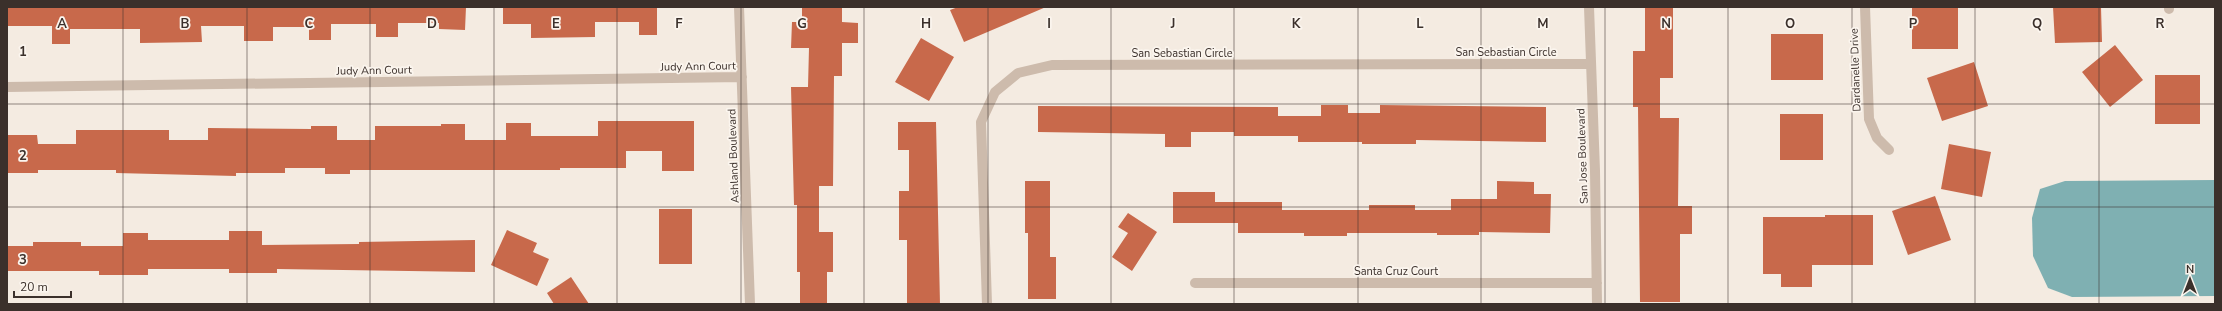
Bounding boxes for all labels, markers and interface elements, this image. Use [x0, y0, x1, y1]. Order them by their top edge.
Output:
text: A [57, 15, 67, 33]
text: B [181, 15, 190, 33]
text: C [305, 15, 314, 33]
text: D [427, 15, 437, 33]
text: E [552, 15, 560, 33]
text: F [675, 15, 683, 33]
text: G [797, 15, 807, 33]
text: H [921, 15, 931, 33]
text: I [1047, 15, 1051, 33]
text: J [1170, 15, 1175, 33]
text: K [1292, 15, 1301, 33]
text: L [1416, 15, 1424, 33]
text: M [1537, 15, 1549, 33]
text: N [1661, 15, 1671, 33]
text: O [1785, 15, 1795, 33]
text: P [1909, 15, 1918, 33]
text: Q [2032, 15, 2042, 33]
text: R [2156, 15, 2165, 33]
street label: Dardanelle Drive [1847, 28, 1864, 112]
text: 1 [19, 43, 27, 61]
street label: San Sebastian Circle [1455, 45, 1557, 60]
street label: San Sebastian Circle [1131, 46, 1233, 61]
street label: Judy Ann Court [659, 58, 736, 75]
street label: Judy Ann Court [335, 62, 412, 79]
street label: San Jose Boulevard [1573, 108, 1592, 204]
street label: Ashland Boulevard [724, 109, 743, 203]
text: 2 [19, 147, 27, 165]
text: 3 [19, 251, 27, 269]
north arrow [2170, 259, 2210, 299]
text: N [2186, 262, 2194, 277]
street label: Santa Cruz Court [1354, 264, 1438, 279]
scale bar [14, 273, 71, 299]
text: 20 m [20, 279, 48, 295]

